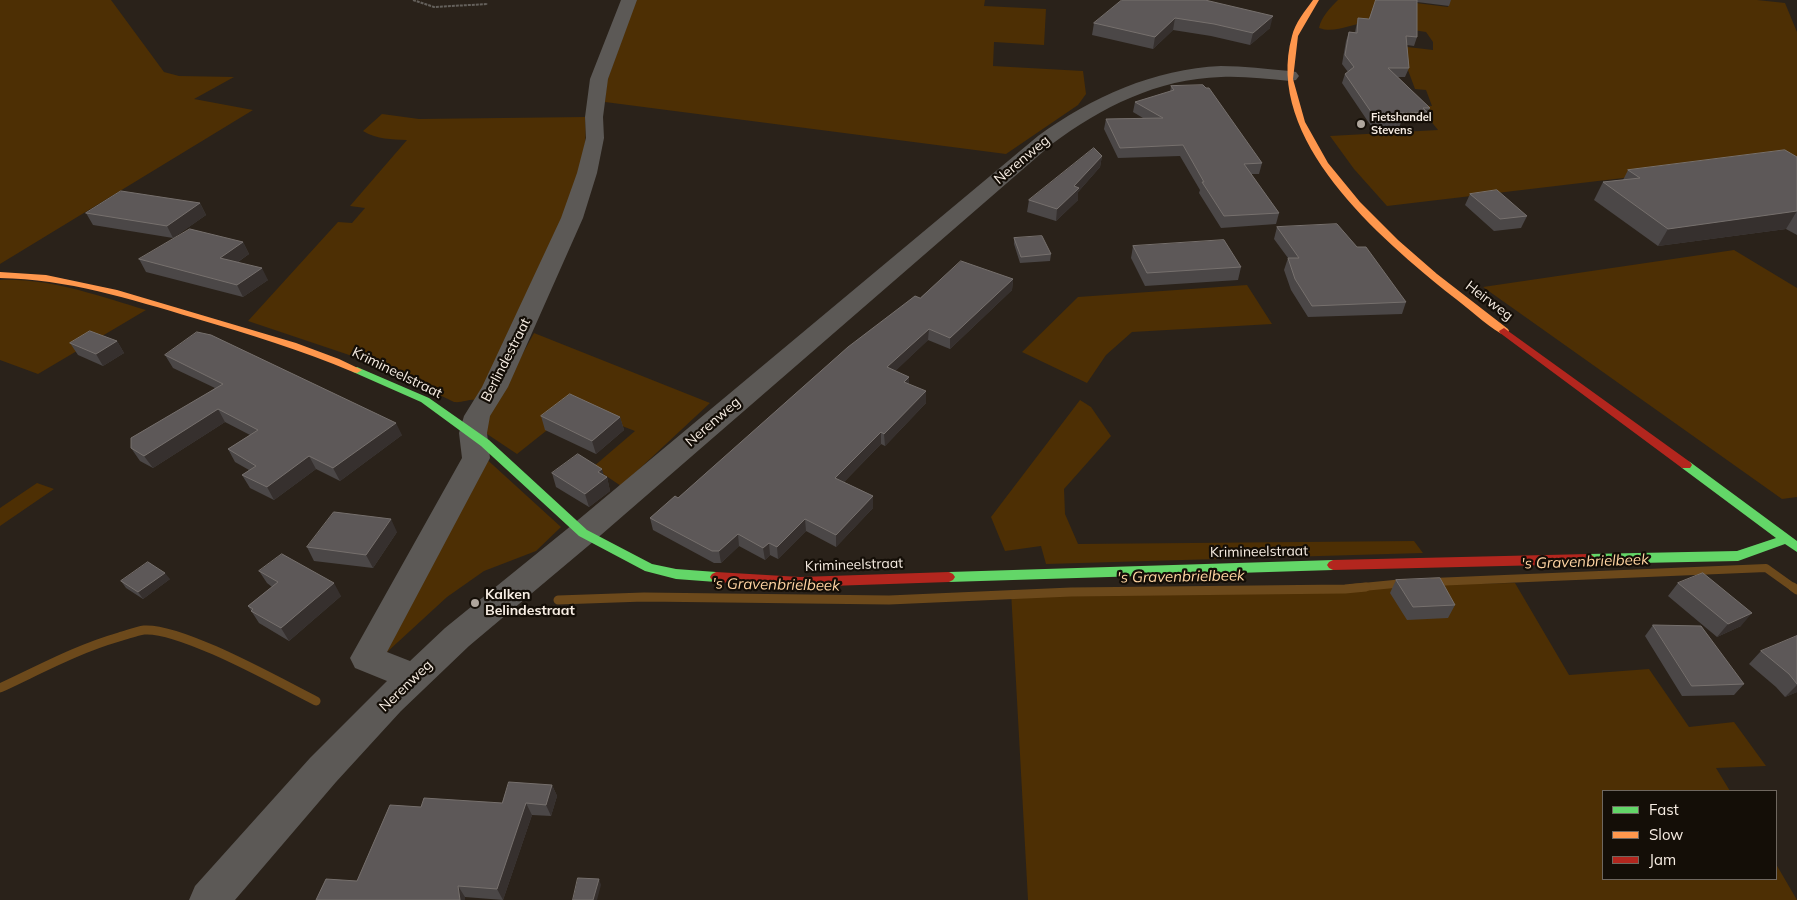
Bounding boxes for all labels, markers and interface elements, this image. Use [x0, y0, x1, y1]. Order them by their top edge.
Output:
place label: Fietshandel Stevens [1371, 111, 1432, 137]
marker: Fietshandel Stevens [1355, 118, 1367, 130]
street label: Nerenweg [991, 132, 1053, 188]
street label: Heirweg [1462, 278, 1516, 324]
street label: Berlindestraat [478, 315, 534, 405]
street label: Krimineelstraat [349, 344, 445, 402]
street label: Nerenweg [682, 394, 744, 450]
street label: Krimineelstraat [1210, 543, 1308, 561]
water label: 's Gravenbrielbeek [1521, 551, 1649, 573]
street label: Krimineelstraat [805, 555, 903, 575]
water label: 's Gravenbrielbeek [1117, 567, 1245, 587]
water label: 's Gravenbrielbeek [712, 575, 840, 595]
place label: Kalken Belindestraat [485, 587, 575, 620]
marker: Kalken Belindestraat [469, 597, 481, 609]
street label: Nerenweg [376, 657, 436, 715]
legend [1602, 790, 1777, 880]
text: Fast [1649, 800, 1679, 819]
text: Slow [1649, 825, 1683, 844]
text: Jam [1649, 850, 1676, 869]

